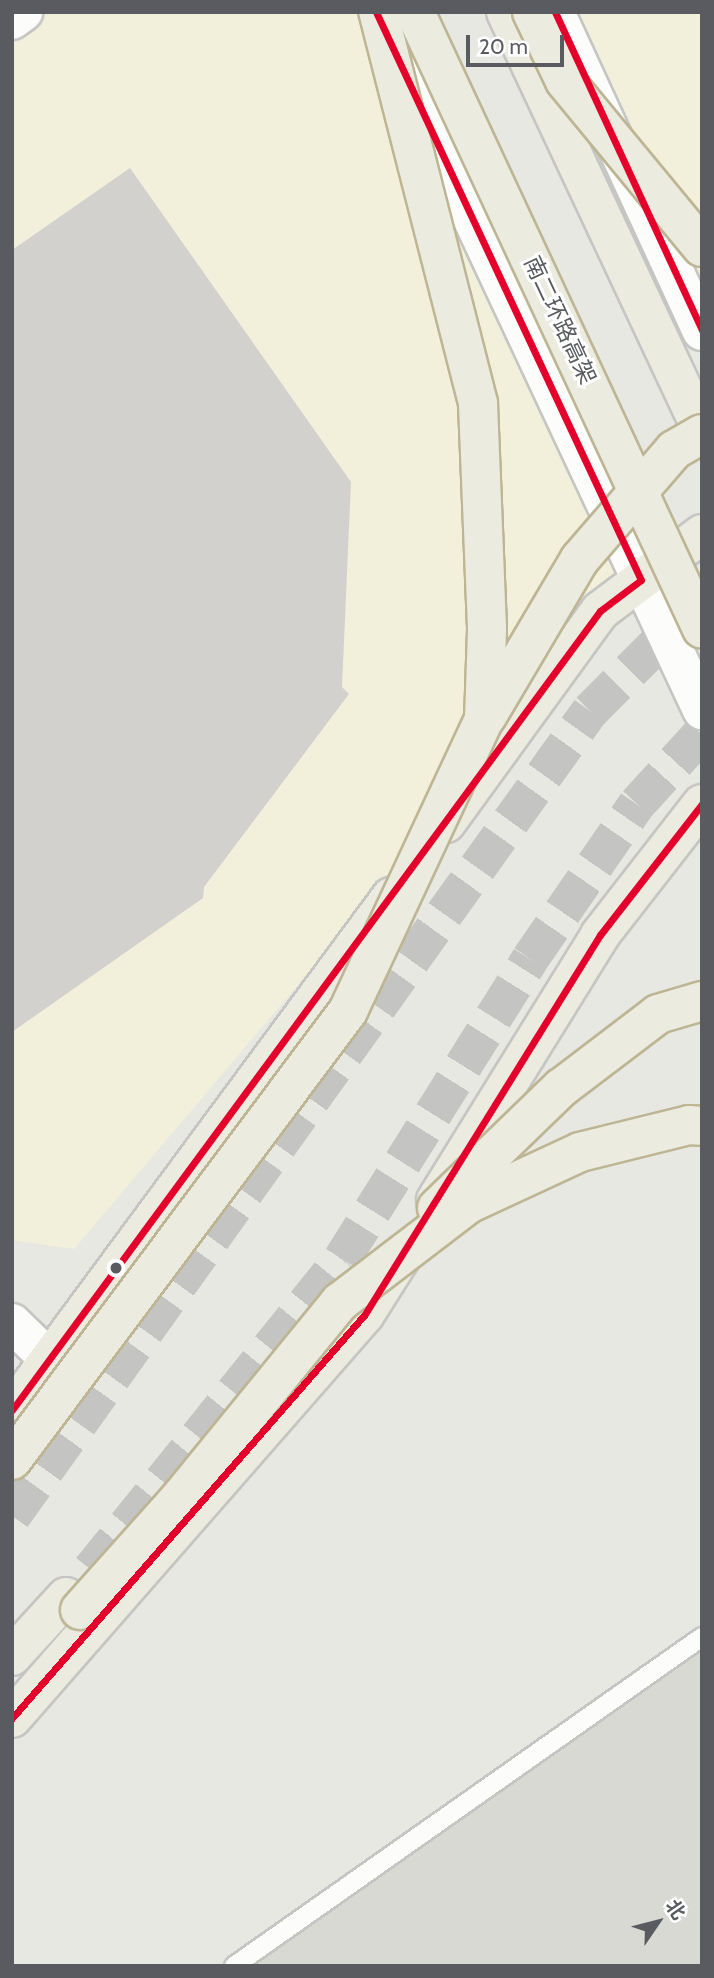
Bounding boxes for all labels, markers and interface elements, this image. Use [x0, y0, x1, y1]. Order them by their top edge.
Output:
scale bar [469, 21, 567, 65]
text: 20 m [479, 34, 528, 59]
street label: 南二环路高架 [518, 252, 602, 388]
unlabelled marker [109, 1261, 123, 1275]
north arrow [623, 1887, 693, 1957]
text: 北 [661, 1895, 690, 1924]

